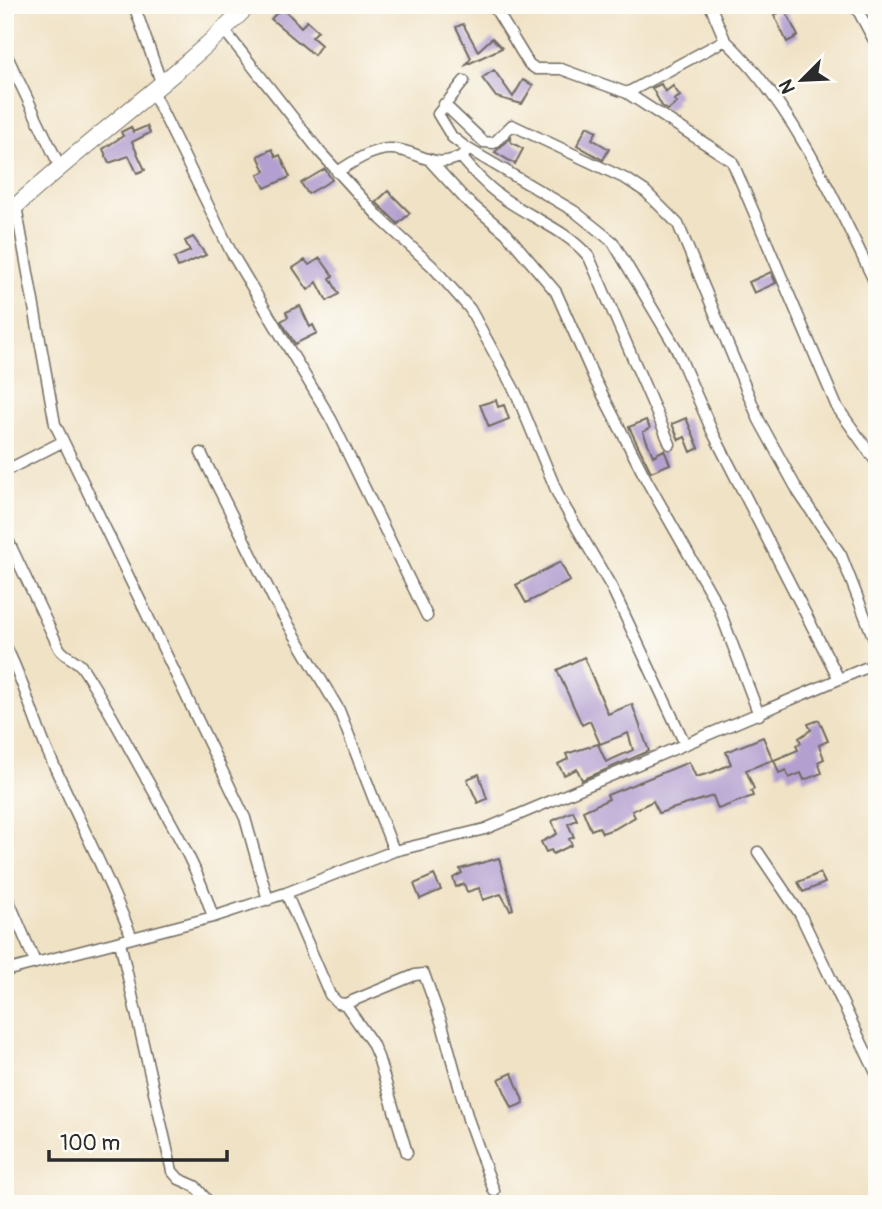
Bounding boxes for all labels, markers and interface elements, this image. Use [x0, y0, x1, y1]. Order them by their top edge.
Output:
north arrow [766, 46, 836, 116]
text: N [774, 76, 801, 97]
scale bar [49, 1118, 228, 1162]
text: 100 m [60, 1130, 120, 1157]

